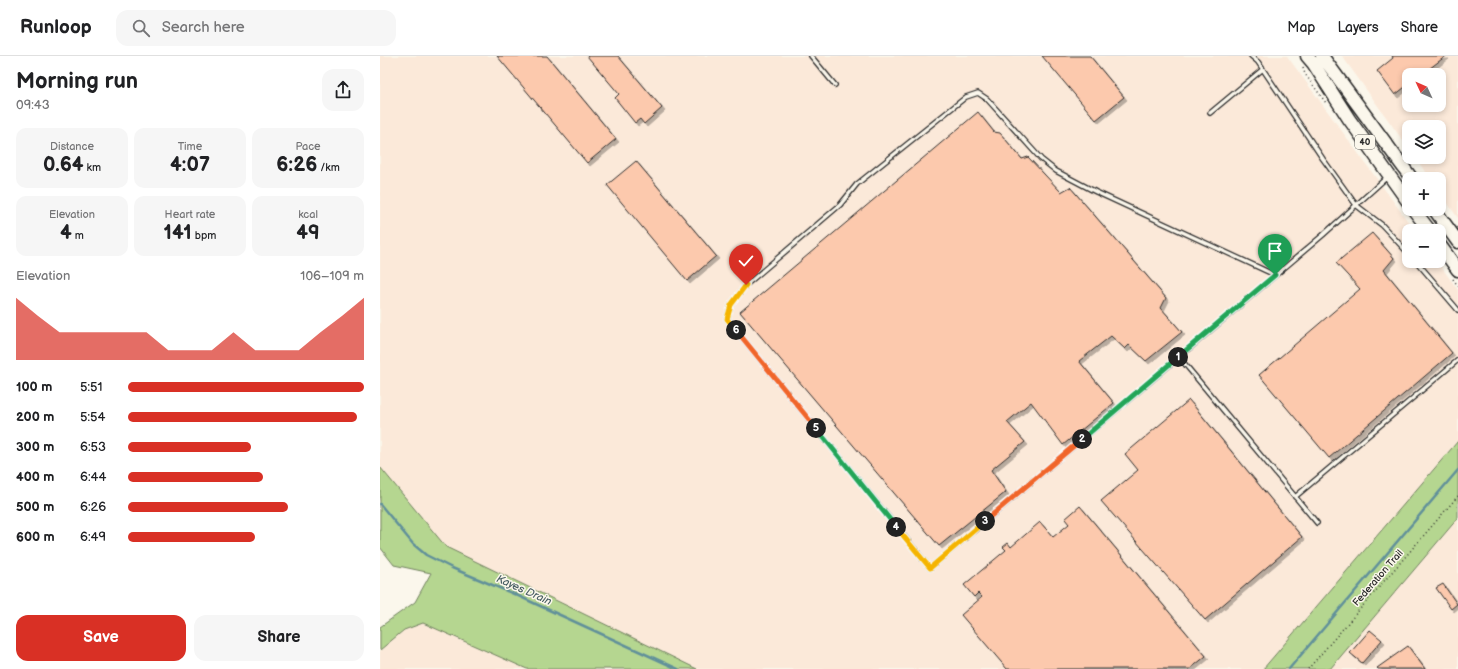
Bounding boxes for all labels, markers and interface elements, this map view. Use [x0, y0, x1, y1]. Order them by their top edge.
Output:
search box [116, 10, 396, 46]
text: Runloop [20, 16, 92, 39]
icon: search [130, 17, 152, 39]
text: Search here [162, 18, 245, 37]
text: Map [1287, 19, 1315, 36]
text: Layers [1337, 19, 1379, 36]
text: Share [1401, 19, 1438, 36]
text: Morning run [16, 68, 138, 95]
north arrow [1402, 68, 1446, 112]
map controls [1402, 68, 1446, 268]
button: share [322, 69, 364, 111]
text: 09:43 [16, 97, 50, 113]
button: layers [1402, 120, 1446, 164]
road number: 40 [1355, 135, 1375, 149]
text: Distance [50, 140, 94, 153]
text: Time [178, 140, 202, 153]
text: Pace [295, 140, 321, 153]
text: 0.64 [43, 153, 84, 177]
text: 4:07 [170, 153, 210, 177]
text: 6:26 [276, 153, 317, 177]
text: km [84, 161, 101, 174]
text: /km [317, 161, 340, 174]
button: + [1402, 172, 1446, 216]
text: Elevation [49, 208, 95, 221]
text: Heart rate [165, 208, 215, 221]
text: kcal [298, 208, 318, 221]
text: 4 [60, 221, 72, 245]
text: 141 [164, 221, 192, 245]
text: 49 [296, 221, 320, 245]
button: − [1402, 224, 1446, 268]
text: m [72, 229, 84, 242]
text: bpm [192, 229, 216, 242]
pin [1258, 234, 1292, 275]
icon: arrive [1264, 240, 1286, 262]
pin [729, 244, 763, 285]
icon: check [735, 250, 757, 272]
text: Elevation [16, 268, 70, 284]
text: 106–109 m [300, 268, 364, 284]
pin: 6 [726, 320, 746, 340]
text: 6 [733, 323, 739, 336]
pin: 1 [1168, 347, 1188, 367]
text: 1 [1176, 350, 1180, 363]
text: 100 m [16, 379, 52, 395]
text: 5:51 [80, 379, 103, 395]
text: 200 m [16, 409, 54, 425]
text: 5:54 [80, 409, 105, 425]
pin: 5 [806, 418, 826, 438]
text: 5 [813, 421, 819, 434]
pin: 2 [1072, 429, 1092, 449]
text: 2 [1079, 432, 1085, 445]
text: 300 m [16, 439, 54, 455]
text: 6:53 [80, 439, 106, 455]
text: 400 m [16, 469, 54, 485]
text: 6:44 [80, 469, 106, 485]
text: 500 m [16, 499, 54, 515]
text: 6:26 [80, 499, 106, 515]
pin: 3 [975, 511, 995, 531]
text: 3 [982, 514, 988, 527]
pin: 4 [886, 517, 906, 537]
text: 4 [893, 520, 899, 533]
text: 600 m [16, 529, 55, 545]
text: 6:49 [80, 529, 106, 545]
street label: Federation Trail [1350, 547, 1406, 609]
water label: Kayes Drain [494, 572, 554, 608]
button: Save [16, 615, 186, 661]
button: Share [194, 615, 364, 661]

